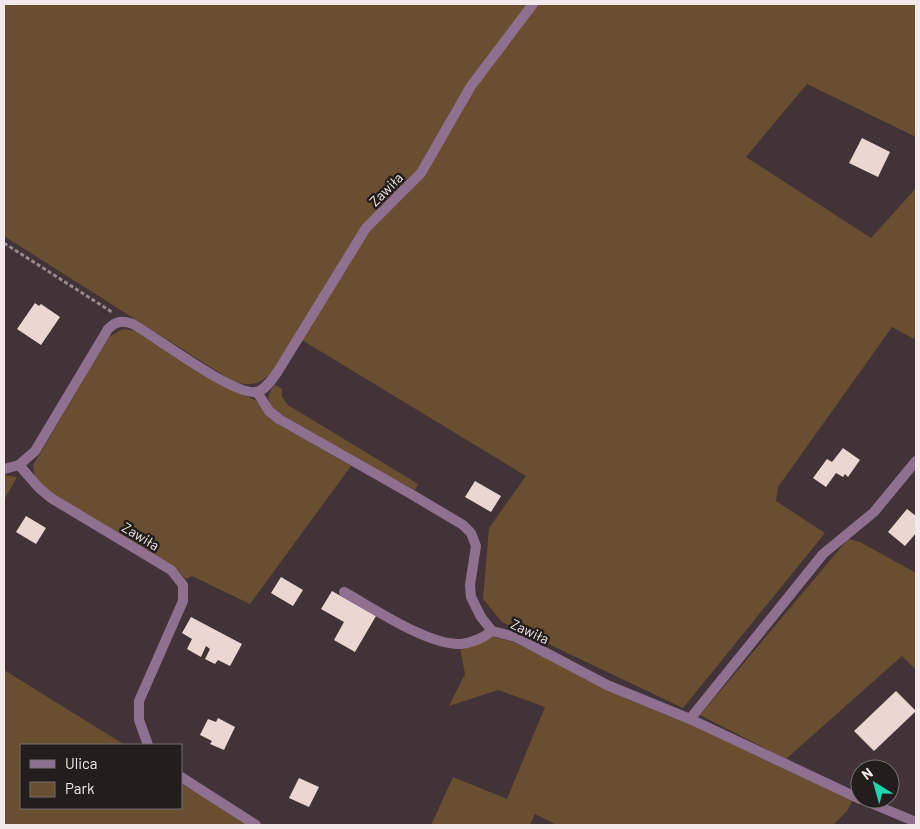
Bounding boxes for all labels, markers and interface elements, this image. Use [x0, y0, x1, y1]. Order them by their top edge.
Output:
street label: Zawiła [366, 169, 406, 209]
street label: Zawiła [119, 518, 163, 554]
street label: Zawiła [508, 615, 552, 647]
legend [20, 744, 182, 809]
text: Ulica [65, 754, 97, 772]
north arrow [850, 759, 900, 809]
text: N [858, 764, 876, 783]
text: Park [65, 779, 95, 797]

